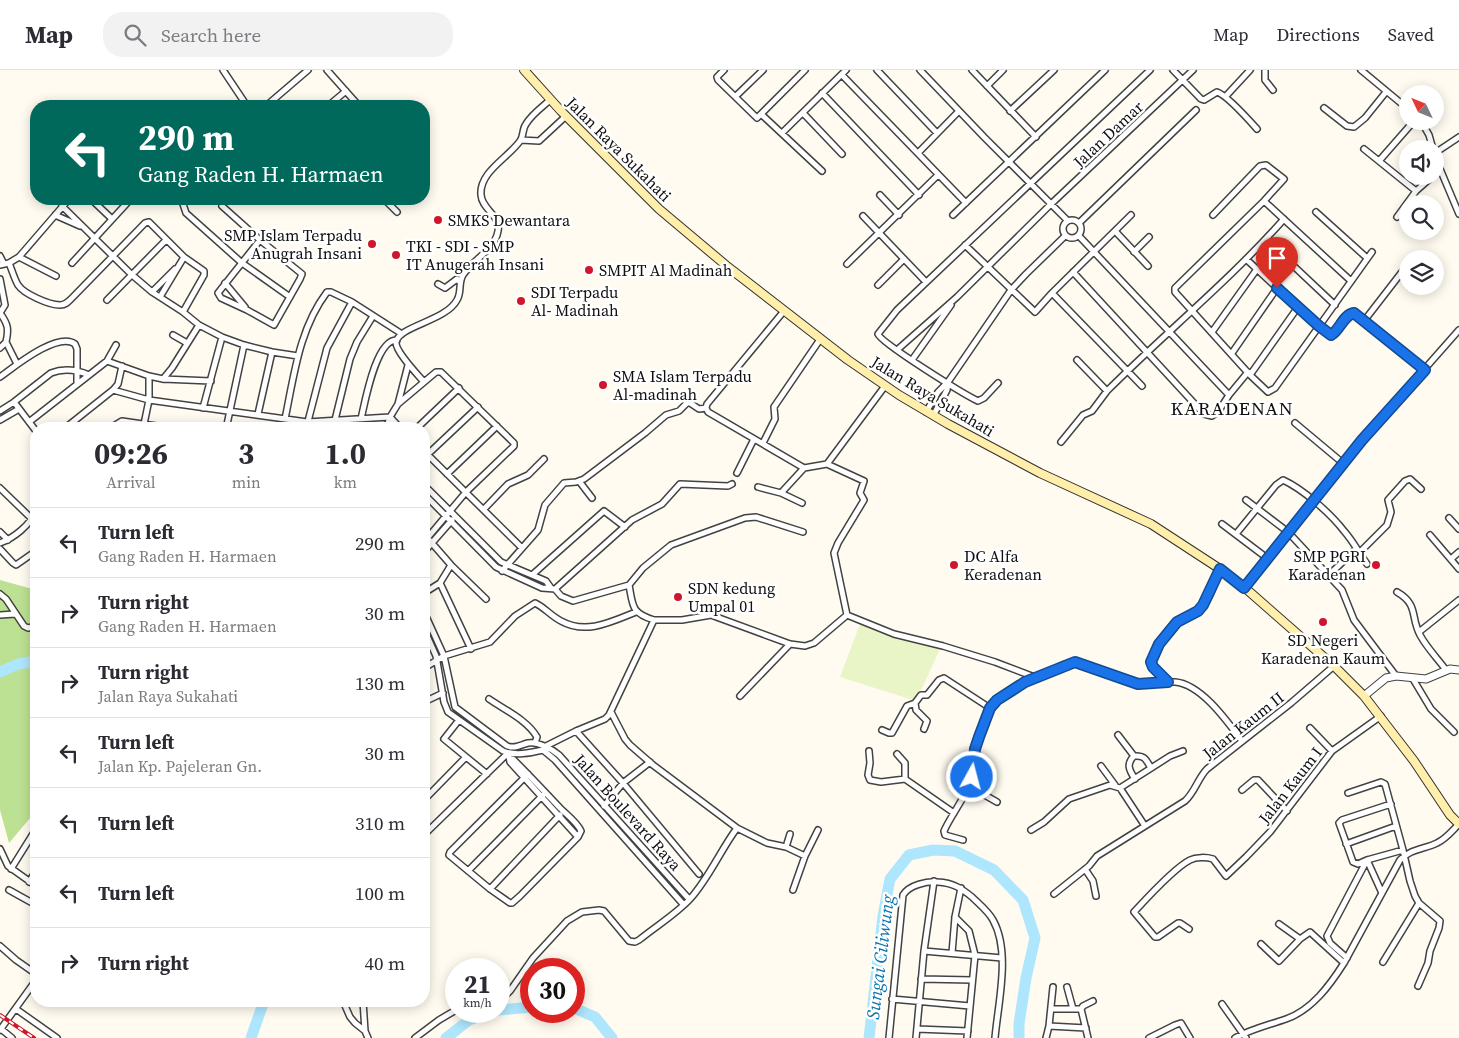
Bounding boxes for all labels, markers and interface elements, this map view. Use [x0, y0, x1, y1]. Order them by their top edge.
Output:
search box [103, 12, 453, 57]
text: Map [25, 18, 73, 51]
icon: search [121, 21, 149, 49]
text: Search here [161, 22, 261, 48]
text: Map [1213, 22, 1249, 47]
text: Directions [1277, 22, 1360, 47]
text: Saved [1388, 22, 1434, 47]
north arrow [1399, 85, 1444, 130]
map controls [1399, 85, 1444, 295]
street label: Jalan Raya Sukahati [561, 91, 676, 206]
street label: Jalan Damar [1067, 96, 1148, 173]
text: 290 m [138, 114, 234, 162]
icon: left [55, 120, 120, 185]
button: sound [1399, 140, 1444, 185]
text: Gang Raden H. Harmaen [138, 159, 384, 189]
button: search [1399, 195, 1444, 240]
place label: SMKS Dewantara [448, 209, 571, 231]
marker: SMKS Dewantara [432, 214, 444, 226]
place label: SMP Islam Terpadu Anugrah Insani [224, 224, 362, 264]
place label: TKI - SDI - SMP IT Anugerah Insani [406, 235, 544, 275]
pin [1256, 237, 1298, 288]
marker: SMP Islam Terpadu Anugrah Insani [366, 238, 378, 250]
icon: arrive [1263, 244, 1291, 272]
marker: TKI - SDI - SMP IT Anugerah Insani [390, 249, 402, 261]
button: layers [1399, 250, 1444, 295]
place label: SMPIT Al Madinah [599, 259, 733, 281]
marker: SMPIT Al Madinah [583, 264, 595, 276]
place label: SDI Terpadu Al- Madinah [531, 281, 619, 321]
marker: SDI Terpadu Al- Madinah [515, 295, 527, 307]
street label: Jalan Raya Sukahati [866, 350, 999, 442]
place label: SMA Islam Terpadu Al-madinah [613, 365, 752, 405]
marker: SMA Islam Terpadu Al-madinah [597, 379, 609, 391]
district label: KARADENAN [1170, 395, 1294, 421]
text: 09:26 [94, 433, 168, 474]
text: 3 [238, 433, 254, 474]
text: 1.0 [325, 433, 366, 474]
text: Arrival [106, 471, 156, 493]
text: min [232, 471, 261, 493]
text: km [334, 471, 357, 493]
text: Turn left [98, 519, 174, 545]
icon: left [55, 529, 83, 557]
text: 290 m [355, 530, 405, 556]
text: Gang Raden H. Harmaen [98, 545, 277, 567]
place label: DC Alfa Keradenan [964, 545, 1042, 585]
place label: SMP PGRI Karadenan [1288, 545, 1366, 585]
marker: DC Alfa Keradenan [948, 559, 960, 571]
marker: SMP PGRI Karadenan [1370, 559, 1382, 571]
place label: SDN kedung Umpal 01 [688, 577, 775, 617]
text: Turn right [98, 589, 189, 615]
marker: SDN kedung Umpal 01 [672, 591, 684, 603]
icon: right [55, 599, 83, 627]
text: 30 m [364, 600, 405, 626]
text: Gang Raden H. Harmaen [98, 615, 277, 637]
marker: SD Negeri Karadenan Kaum [1317, 616, 1329, 628]
place label: SD Negeri Karadenan Kaum [1261, 629, 1385, 669]
text: Turn right [98, 659, 189, 685]
icon: right [55, 669, 83, 697]
text: 130 m [355, 670, 405, 696]
text: Jalan Raya Sukahati [98, 685, 238, 707]
street label: Jalan Kaum II [1197, 686, 1288, 764]
text: Turn left [98, 729, 174, 755]
icon: left [55, 739, 83, 767]
text: 30 m [364, 740, 405, 766]
street label: Jalan Kaum I [1252, 742, 1327, 829]
street label: Jalan Boulevard Raya [569, 748, 687, 876]
position arrow [945, 750, 997, 802]
text: Jalan Kp. Pajeleran Gn. [98, 755, 262, 777]
icon: left [55, 809, 83, 837]
text: Turn left [98, 810, 174, 836]
text: 310 m [355, 810, 405, 836]
icon: left [55, 879, 83, 907]
text: Turn left [98, 880, 174, 906]
text: 100 m [355, 880, 405, 906]
water label: Sungai Ciliwung [860, 892, 900, 1021]
icon: right [55, 949, 83, 977]
text: Turn right [98, 950, 189, 976]
text: 40 m [364, 950, 405, 976]
speed limit sign: 30 [520, 958, 585, 1023]
text: 21 [464, 967, 491, 1001]
text: km/h [463, 995, 492, 1011]

